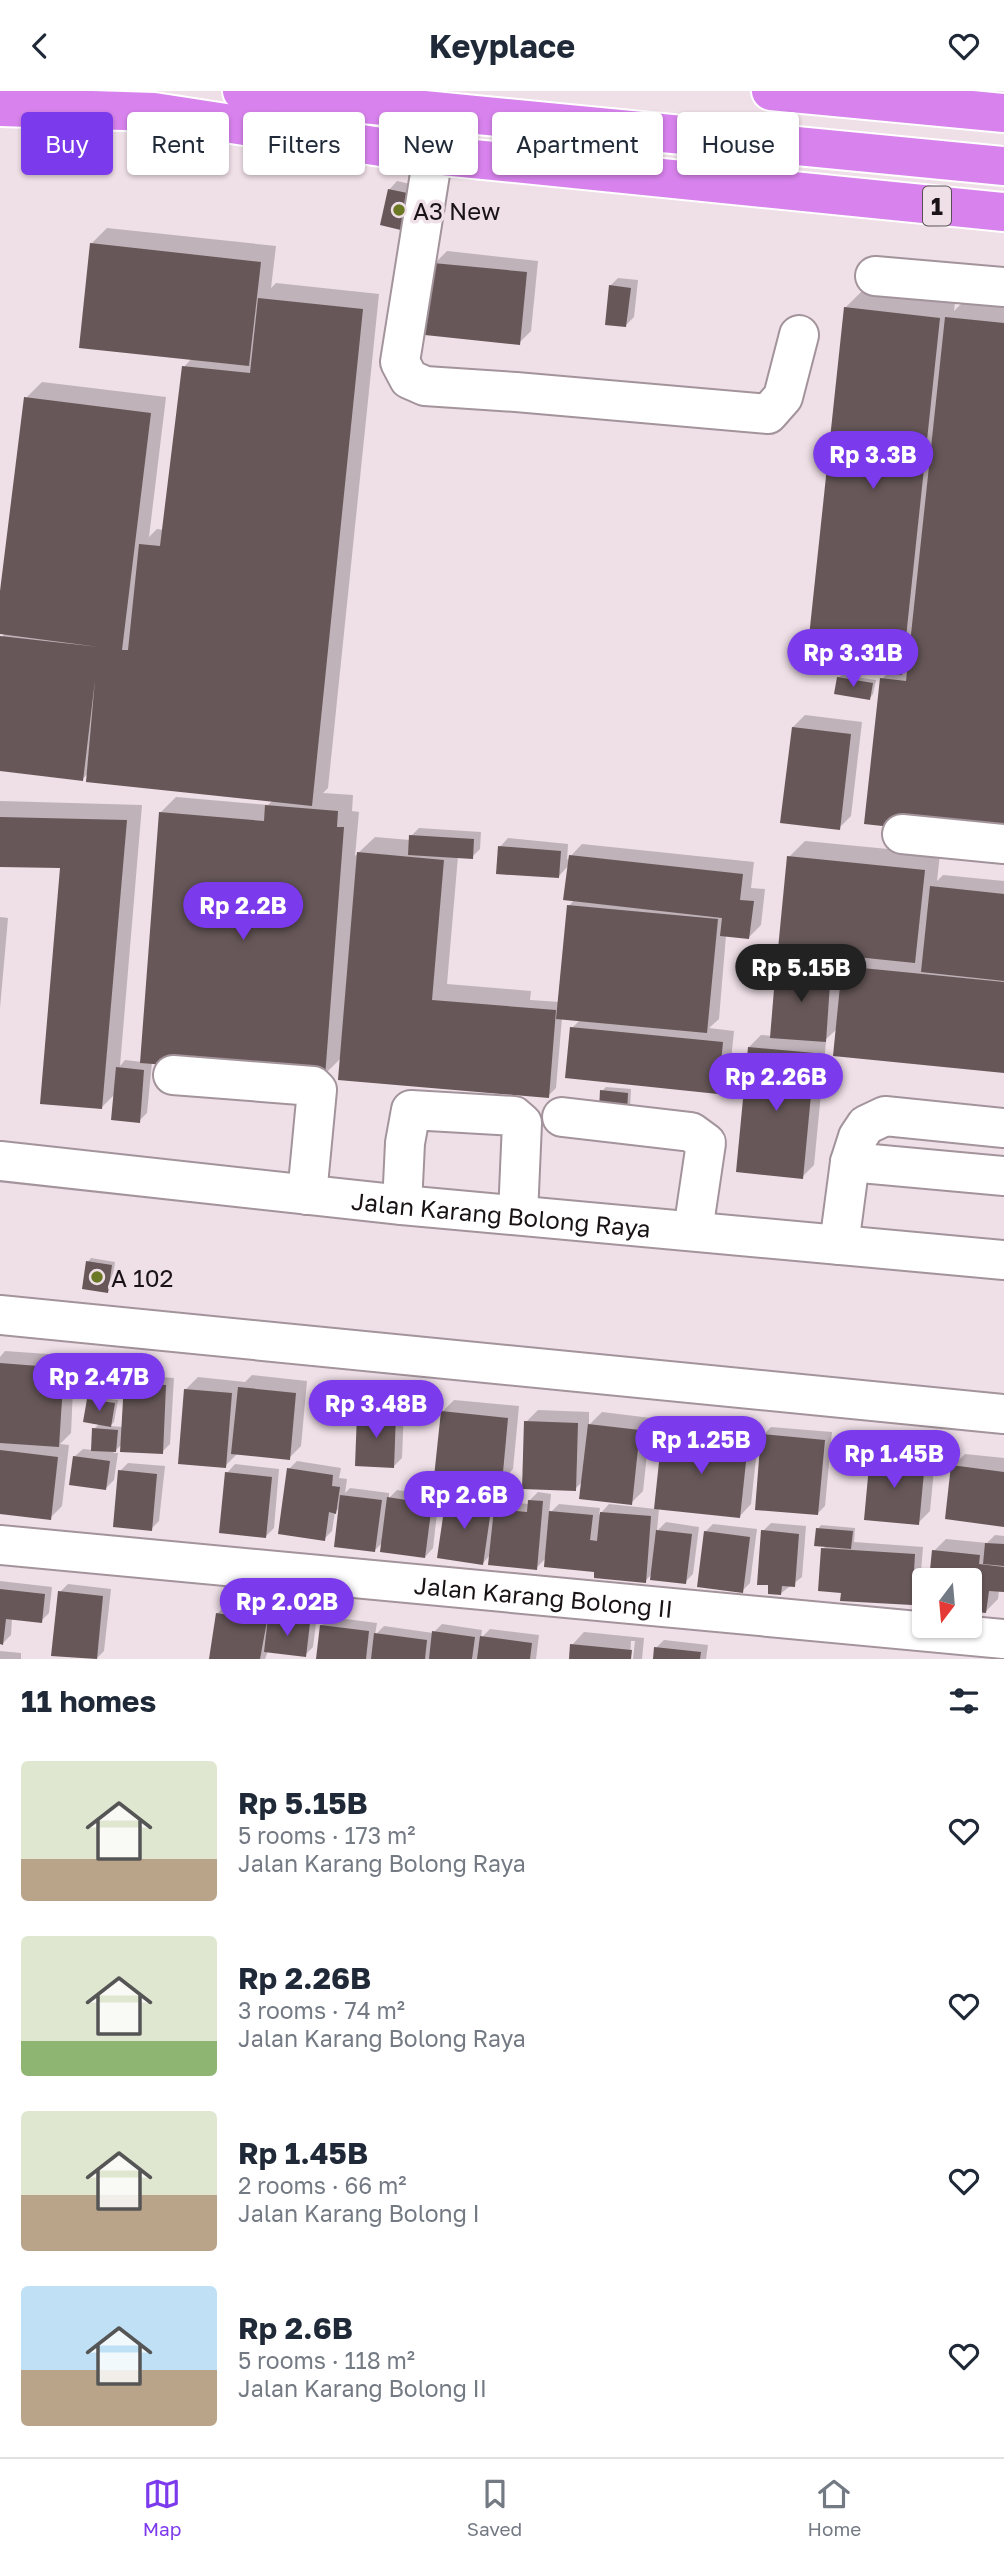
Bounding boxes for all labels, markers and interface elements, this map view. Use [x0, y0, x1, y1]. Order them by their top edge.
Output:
icon: back [21, 27, 59, 65]
text: Keyplace [429, 27, 575, 65]
icon: heart [945, 27, 983, 65]
chip: Buy [21, 112, 113, 175]
chip: Rent [127, 112, 229, 175]
chip: Filters [243, 112, 365, 175]
chip: New [379, 112, 478, 175]
chip: Apartment [492, 112, 663, 175]
chip: House [677, 112, 799, 175]
road number: 1 [923, 187, 951, 225]
place label: A3 New [413, 196, 500, 225]
marker: A3 New [391, 202, 407, 218]
pin: Rp 3.3B [808, 431, 938, 491]
text: Rp 3.3B [829, 440, 917, 468]
pin: Rp 3.31B [781, 629, 925, 689]
text: Rp 3.31B [803, 638, 903, 666]
pin: Rp 2.2B [178, 883, 308, 942]
text: Rp 2.2B [199, 891, 287, 919]
pin: Rp 5.15B [729, 944, 873, 1004]
text: Rp 5.15B [751, 953, 851, 981]
pin: Rp 2.26B [704, 1053, 848, 1113]
text: Rp 2.26B [725, 1062, 827, 1090]
street label: Jalan Karang Bolong Raya [350, 1185, 652, 1242]
place label: A 102 [111, 1263, 174, 1292]
marker: A 102 [89, 1269, 105, 1285]
pin: Rp 2.47B [27, 1353, 171, 1413]
text: Rp 2.47B [49, 1362, 149, 1390]
pin: Rp 3.48B [304, 1381, 448, 1440]
text: Rp 3.48B [325, 1389, 427, 1417]
pin: Rp 1.25B [629, 1417, 773, 1476]
text: Rp 1.25B [651, 1425, 751, 1453]
pin: Rp 1.45B [822, 1431, 966, 1490]
text: Rp 1.45B [844, 1439, 944, 1467]
pin: Rp 2.6B [399, 1471, 529, 1531]
text: Rp 2.6B [420, 1480, 508, 1508]
north arrow [912, 1568, 982, 1638]
map controls [912, 1568, 982, 1638]
street label: Jalan Karang Bolong II [413, 1569, 674, 1622]
pin: Rp 2.02B [215, 1579, 359, 1638]
text: Rp 2.02B [236, 1587, 338, 1615]
icon: filters [945, 1682, 983, 1720]
text: 11 homes [21, 1683, 156, 1719]
text: Rp 5.15B [238, 1785, 368, 1821]
icon: home [77, 1789, 161, 1873]
icon: heart [945, 1812, 983, 1850]
text: 5 rooms · 173 m² [238, 1821, 416, 1849]
text: Jalan Karang Bolong Raya [238, 1849, 526, 1877]
text: Rp 2.26B [238, 1960, 371, 1996]
icon: home [77, 1964, 161, 2048]
icon: heart [945, 1987, 983, 2025]
text: 3 rooms · 74 m² [238, 1996, 405, 2024]
text: Jalan Karang Bolong Raya [238, 2024, 526, 2052]
text: Rp 1.45B [238, 2135, 368, 2171]
icon: home [77, 2139, 161, 2223]
icon: heart [945, 2162, 983, 2200]
text: 2 rooms · 66 m² [238, 2171, 407, 2199]
text: Jalan Karang Bolong I [238, 2199, 480, 2227]
text: Rp 2.6B [238, 2310, 353, 2346]
icon: home [77, 2314, 161, 2398]
icon: heart [945, 2337, 983, 2375]
text: 5 rooms · 118 m² [238, 2346, 415, 2374]
text: Jalan Karang Bolong II [238, 2374, 487, 2402]
tab: Map [143, 2475, 181, 2540]
tab: Saved [467, 2475, 522, 2540]
tab: Home [808, 2475, 861, 2540]

